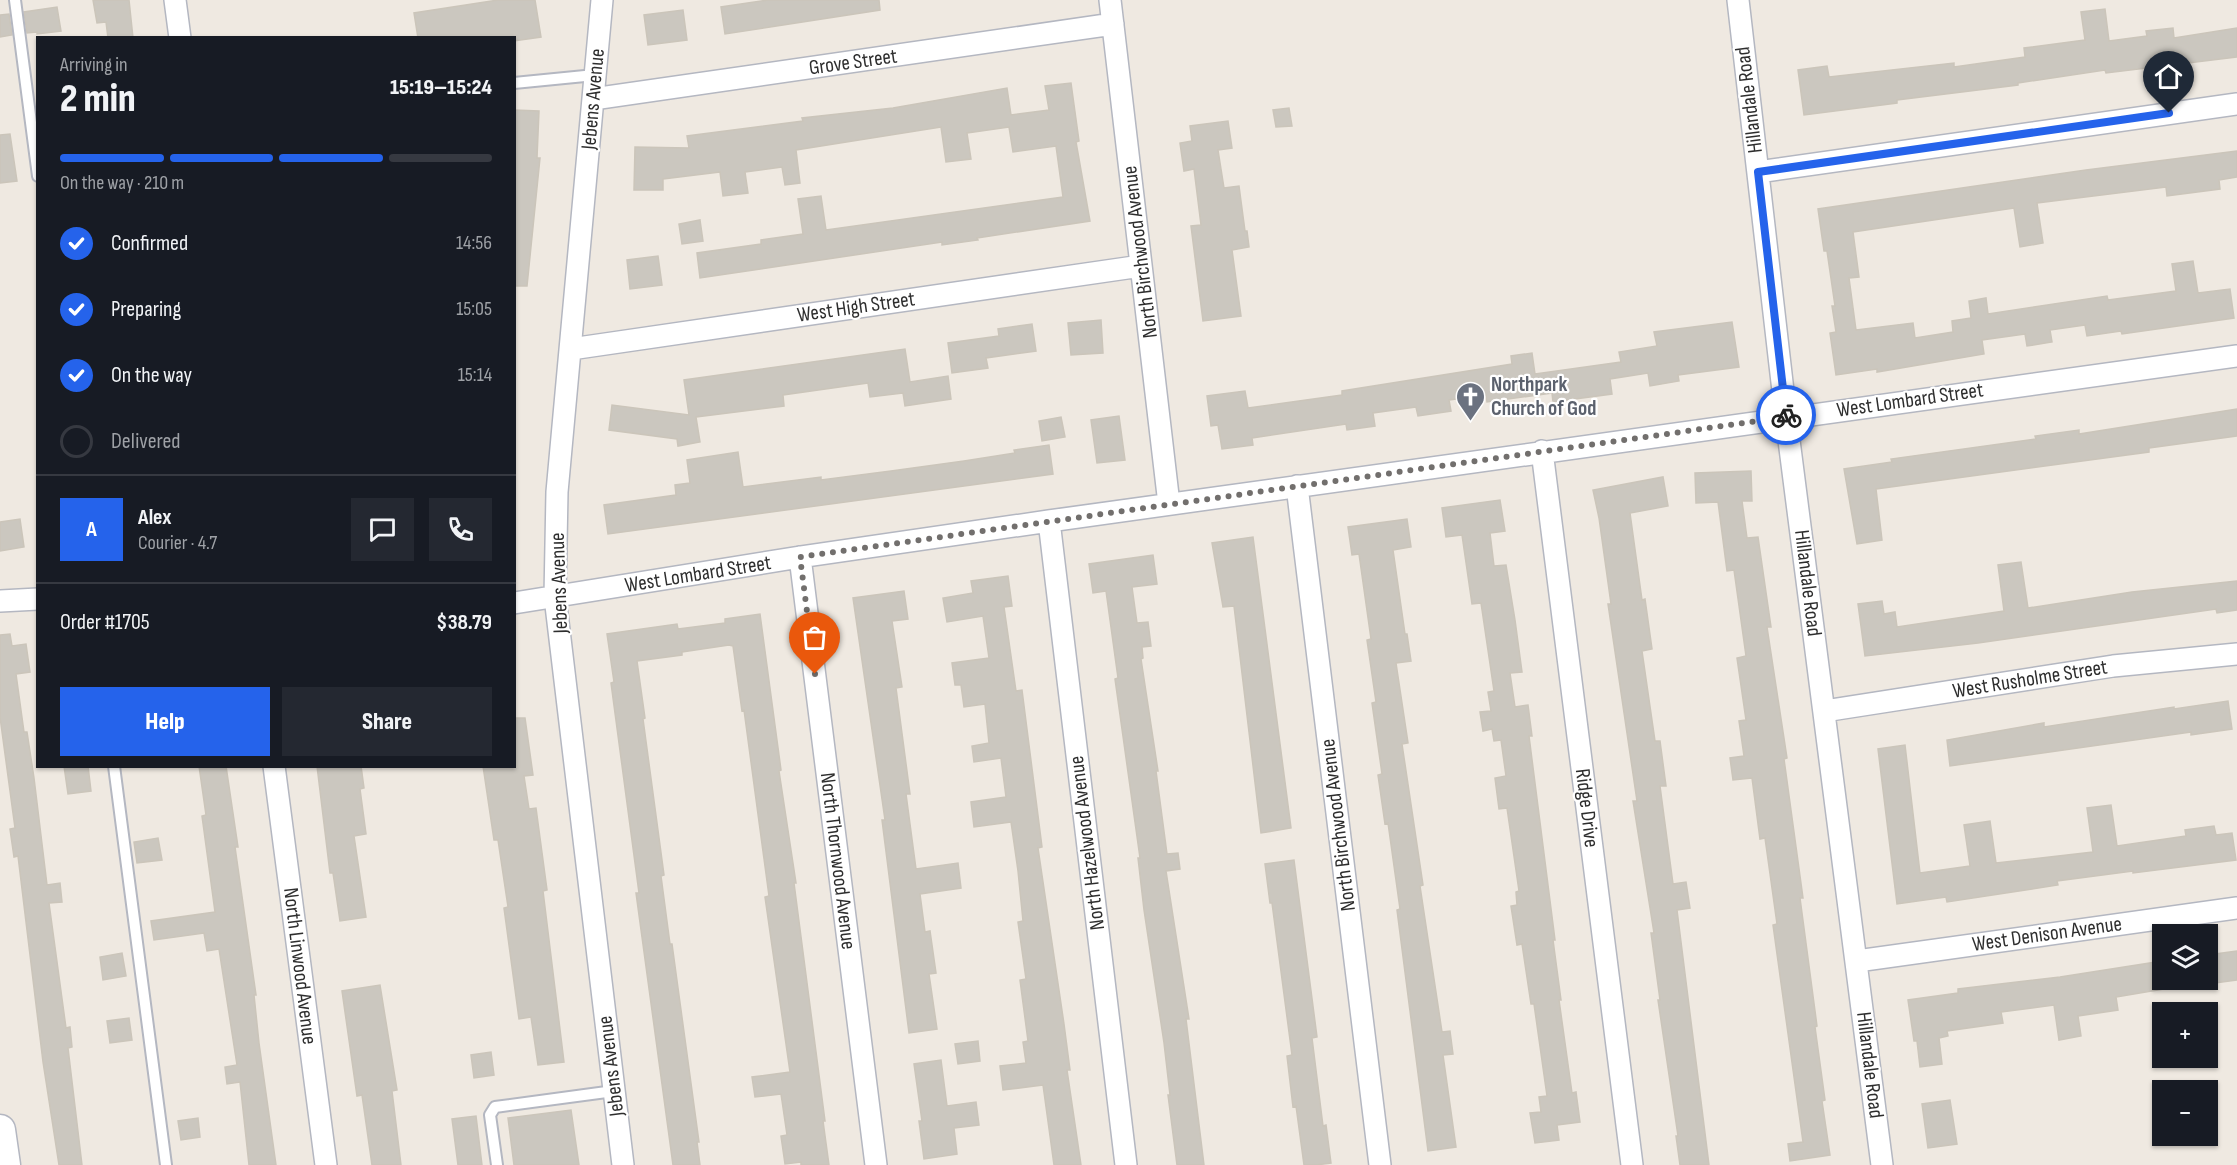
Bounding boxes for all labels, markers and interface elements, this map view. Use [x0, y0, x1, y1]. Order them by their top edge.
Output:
street label: Grove Street [807, 43, 899, 81]
street label: Hillandale Road [1730, 45, 1768, 155]
street label: Jebens Avenue [576, 48, 610, 151]
pin [2143, 51, 2194, 113]
text: Arriving in [60, 53, 128, 77]
icon: home [2152, 60, 2185, 93]
text: 15:19–15:24 [390, 74, 492, 101]
text: 2 min [60, 76, 136, 123]
street label: North Birchwood Avenue [1117, 164, 1163, 340]
text: On the way · 210 m [60, 171, 184, 195]
icon: check [60, 227, 93, 260]
text: Confirmed [111, 230, 188, 257]
text: 14:56 [456, 231, 492, 255]
street label: West High Street [796, 286, 916, 328]
icon: check [60, 293, 93, 326]
text: Preparing [111, 296, 181, 323]
text: 15:05 [456, 297, 492, 321]
icon: check [60, 359, 93, 392]
text: On the way [111, 362, 192, 389]
text: 15:14 [458, 363, 492, 387]
place label: Northpark Church of God [1491, 372, 1596, 421]
street label: West Lombard Street [1835, 377, 1985, 423]
church icon: Northpark Church of God [1454, 380, 1486, 422]
courier [1756, 385, 1816, 445]
icon: bike [1770, 399, 1803, 432]
text: Delivered [111, 428, 180, 455]
button: chat [351, 498, 414, 561]
button: phone [429, 498, 492, 561]
text: Alex [138, 504, 171, 531]
text: A [86, 516, 97, 543]
street label: Hillandale Road [1789, 528, 1827, 638]
text: Courier · 4.7 [138, 531, 217, 555]
street label: Jebens Avenue [545, 532, 573, 635]
street label: West Lombard Street [623, 550, 773, 598]
text: Order #1705 [60, 609, 150, 636]
text: $38.79 [436, 609, 492, 636]
pin [789, 612, 840, 674]
icon: bag [798, 621, 831, 654]
street label: West Rusholme Street [1951, 654, 2109, 704]
button: Help [60, 687, 270, 756]
button: Share [282, 687, 492, 756]
street label: North Birchwood Avenue [1315, 737, 1361, 913]
street label: North Hazelwood Avenue [1064, 754, 1110, 932]
street label: Ridge Drive [1570, 767, 1604, 849]
street label: North Thornwood Avenue [815, 771, 861, 951]
street label: North Linwood Avenue [278, 886, 322, 1046]
street label: West Denison Avenue [1971, 911, 2123, 957]
map controls [2152, 924, 2218, 1146]
button: layers [2152, 924, 2218, 990]
button: + [2152, 1002, 2218, 1068]
street label: Hillandale Road [1851, 1010, 1889, 1120]
street label: Jebens Avenue [592, 1014, 630, 1119]
button: − [2152, 1080, 2218, 1146]

